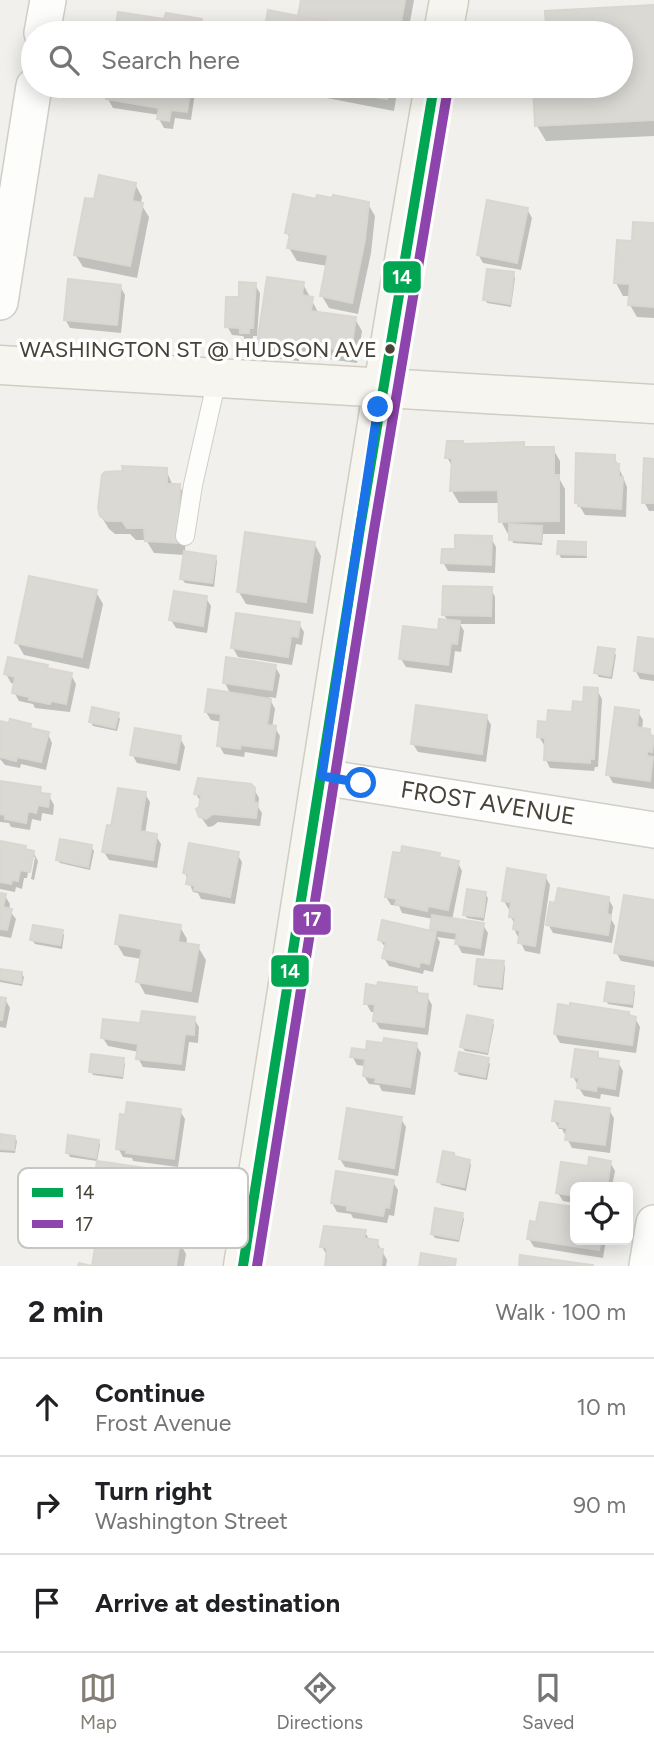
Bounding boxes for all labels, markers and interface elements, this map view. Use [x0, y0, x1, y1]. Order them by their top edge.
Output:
search box [21, 21, 633, 98]
icon: search [45, 41, 83, 79]
text: Search here [101, 44, 240, 76]
line badge: 14 [382, 260, 422, 294]
text: 14 [392, 266, 412, 289]
place label: WASHINGTON ST @ HUDSON AVE [20, 336, 377, 363]
marker: WASHINGTON ST @ HUDSON AVE [383, 342, 397, 356]
route end [362, 391, 393, 422]
route start [345, 767, 376, 798]
street label: FROST AVENUE [399, 774, 577, 831]
line badge: 17 [292, 903, 332, 936]
text: 17 [303, 908, 321, 931]
line badge: 14 [270, 954, 310, 988]
text: 14 [280, 960, 300, 983]
legend [18, 1168, 248, 1248]
text: 14 [75, 1181, 95, 1204]
map controls [570, 1182, 633, 1245]
button: locate [570, 1182, 633, 1245]
text: 17 [75, 1213, 93, 1236]
text: 2 min [28, 1293, 104, 1330]
text: Walk · 100 m [495, 1298, 626, 1326]
text: Continue [95, 1377, 205, 1409]
icon: ahead [28, 1388, 66, 1426]
text: 10 m [577, 1393, 626, 1421]
text: Frost Avenue [95, 1409, 231, 1437]
text: Turn right [95, 1475, 212, 1507]
icon: right [28, 1486, 66, 1524]
text: 90 m [573, 1491, 626, 1519]
text: Washington Street [95, 1507, 288, 1535]
icon: arrive [28, 1584, 66, 1622]
text: Arrive at destination [95, 1587, 340, 1619]
tab: Map [79, 1669, 117, 1734]
tab: Directions [276, 1669, 363, 1734]
tab: Saved [522, 1669, 574, 1734]

